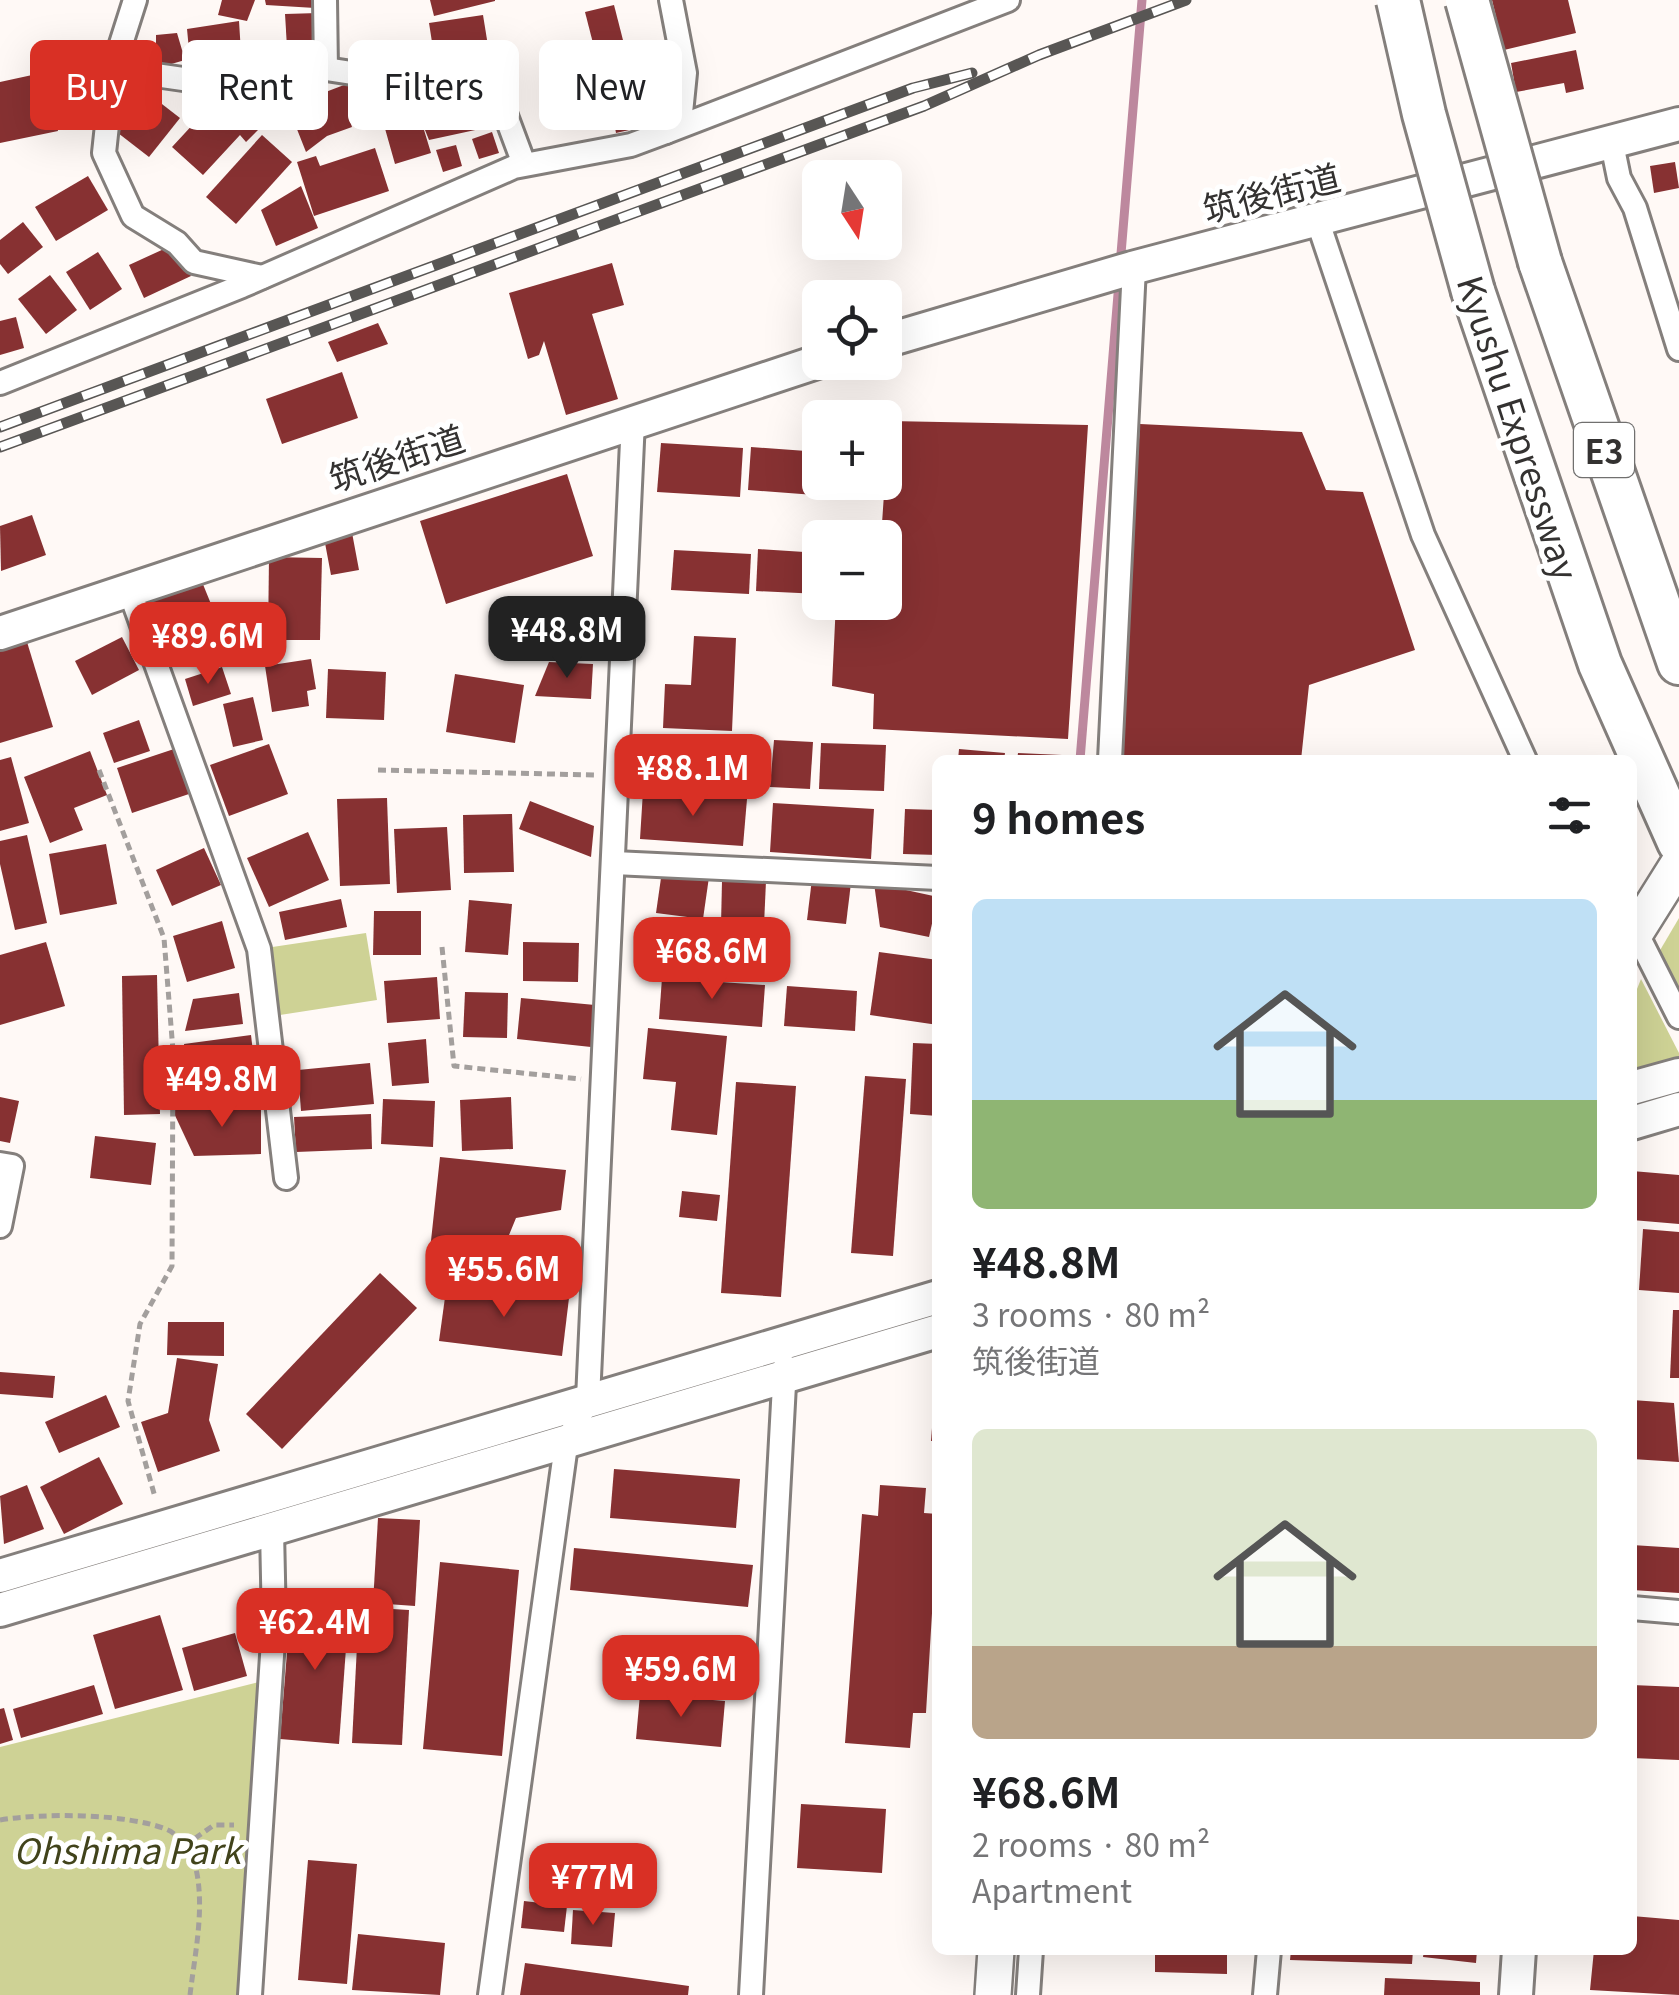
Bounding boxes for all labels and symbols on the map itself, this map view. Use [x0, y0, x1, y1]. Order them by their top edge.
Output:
street label: 筑後街道 [1197, 149, 1345, 233]
north arrow [802, 160, 902, 260]
street label: Kyushu Expressway [1447, 268, 1593, 586]
street label: 筑後街道 [322, 410, 470, 502]
road number: E3 [1574, 423, 1634, 477]
pin: ¥48.8M [486, 596, 648, 681]
pin: ¥89.6M [127, 602, 289, 687]
pin: ¥88.1M [612, 734, 774, 819]
pin: ¥68.6M [631, 917, 793, 1002]
pin: ¥49.8M [141, 1045, 303, 1130]
pin: ¥55.6M [423, 1235, 585, 1320]
pin: ¥62.4M [234, 1588, 396, 1673]
pin: ¥59.6M [600, 1635, 762, 1720]
park label: Ohshima Park [13, 1823, 244, 1874]
pin: ¥77M [534, 1843, 652, 1928]

